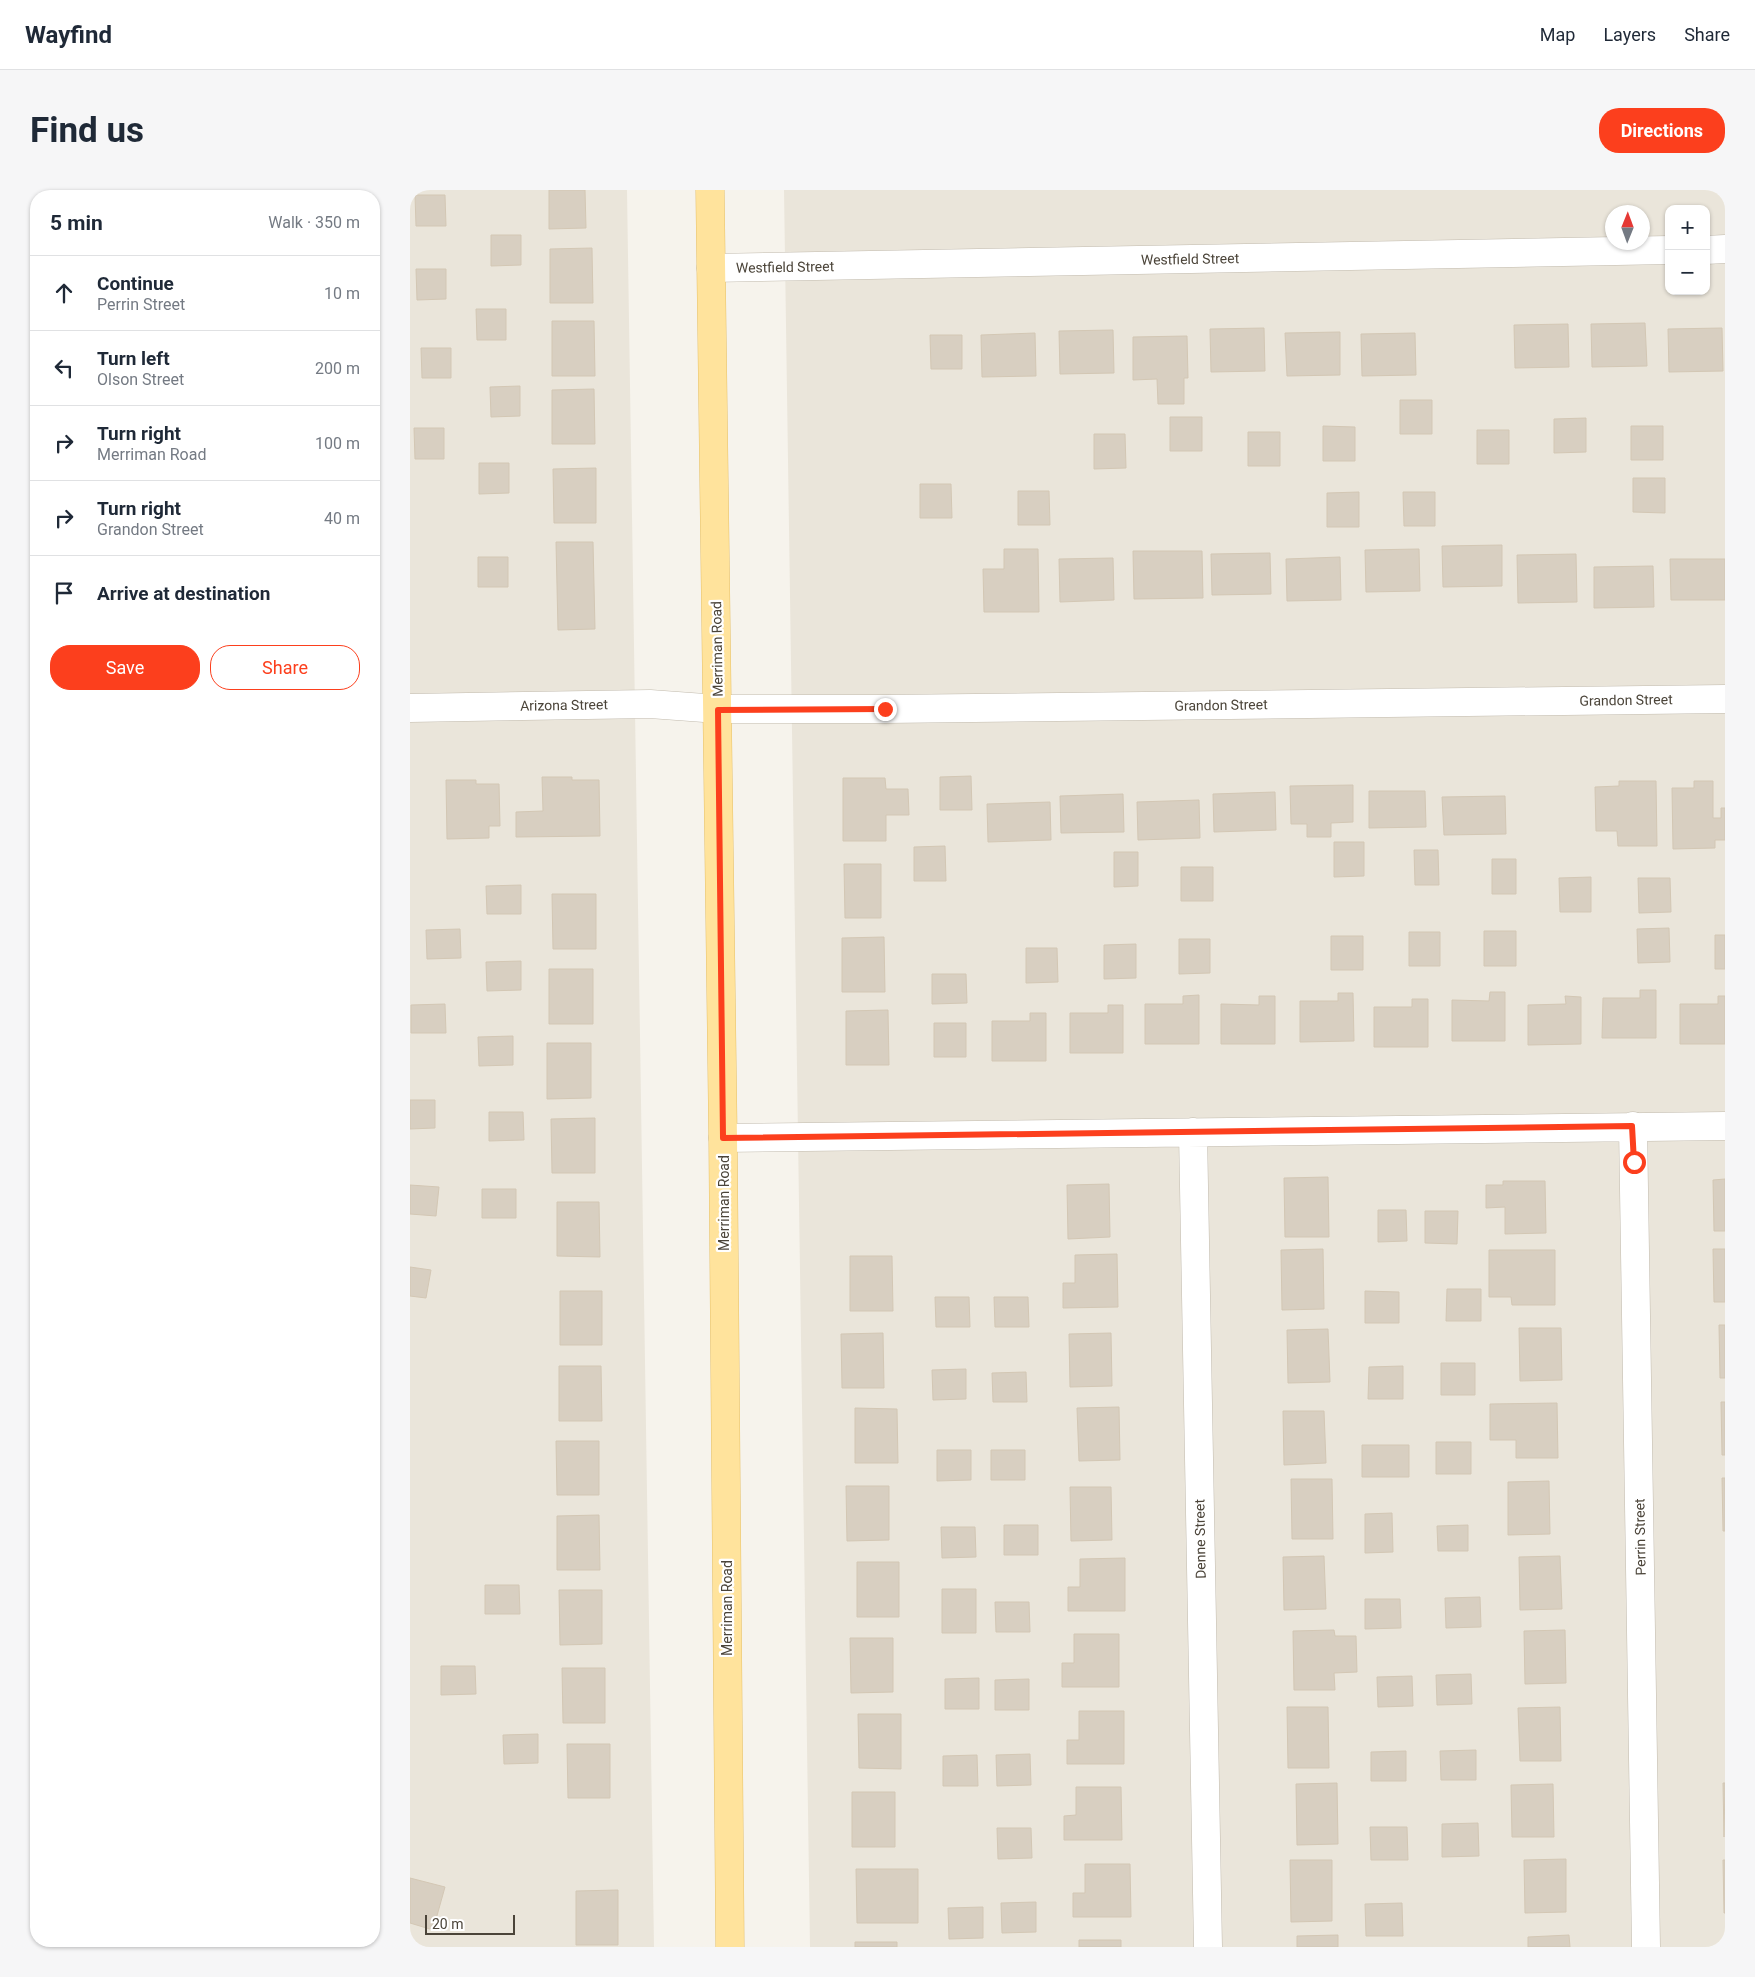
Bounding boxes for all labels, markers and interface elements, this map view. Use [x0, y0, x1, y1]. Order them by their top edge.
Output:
text: Wayfind [25, 21, 112, 49]
text: Map [1540, 24, 1575, 45]
text: Layers [1603, 24, 1656, 45]
text: Share [1684, 24, 1730, 45]
button: Directions [1599, 108, 1725, 153]
text: Find us [30, 110, 144, 151]
north arrow [1605, 205, 1650, 250]
map controls [1665, 205, 1710, 295]
button: + [1665, 205, 1710, 250]
text: 5 min [50, 211, 103, 235]
text: Walk · 350 m [268, 213, 360, 232]
street label: Westfield Street [1141, 250, 1240, 268]
button: − [1665, 250, 1710, 295]
street label: Westfield Street [736, 258, 835, 276]
text: Continue [97, 272, 174, 295]
icon: ahead [50, 279, 78, 307]
text: 10 m [324, 284, 360, 303]
text: Perrin Street [97, 295, 185, 314]
text: Turn left [97, 347, 170, 370]
icon: left [50, 354, 78, 382]
text: 200 m [315, 359, 360, 378]
text: Olson Street [97, 370, 184, 389]
text: Turn right [97, 422, 181, 445]
icon: right [50, 429, 78, 457]
text: 100 m [315, 434, 360, 453]
text: Merriman Road [97, 445, 206, 464]
text: Turn right [97, 497, 181, 520]
icon: right [50, 504, 78, 532]
text: 40 m [324, 509, 360, 528]
text: Grandon Street [97, 520, 204, 539]
icon: arrive [50, 579, 78, 607]
text: Arrive at destination [97, 582, 270, 605]
street label: Merriman Road [708, 601, 726, 697]
button: Save [50, 645, 200, 690]
button: Share [210, 645, 360, 690]
street label: Grandon Street [1579, 691, 1673, 709]
street label: Arizona Street [520, 696, 608, 714]
street label: Grandon Street [1174, 696, 1268, 714]
route end [874, 698, 897, 721]
route start [1623, 1151, 1646, 1174]
street label: Merriman Road [716, 1155, 732, 1251]
street label: Denne Street [1191, 1498, 1209, 1579]
street label: Perrin Street [1631, 1498, 1649, 1576]
street label: Merriman Road [719, 1560, 735, 1656]
scale bar [425, 1912, 515, 1935]
text: 20 m [432, 1916, 464, 1932]

